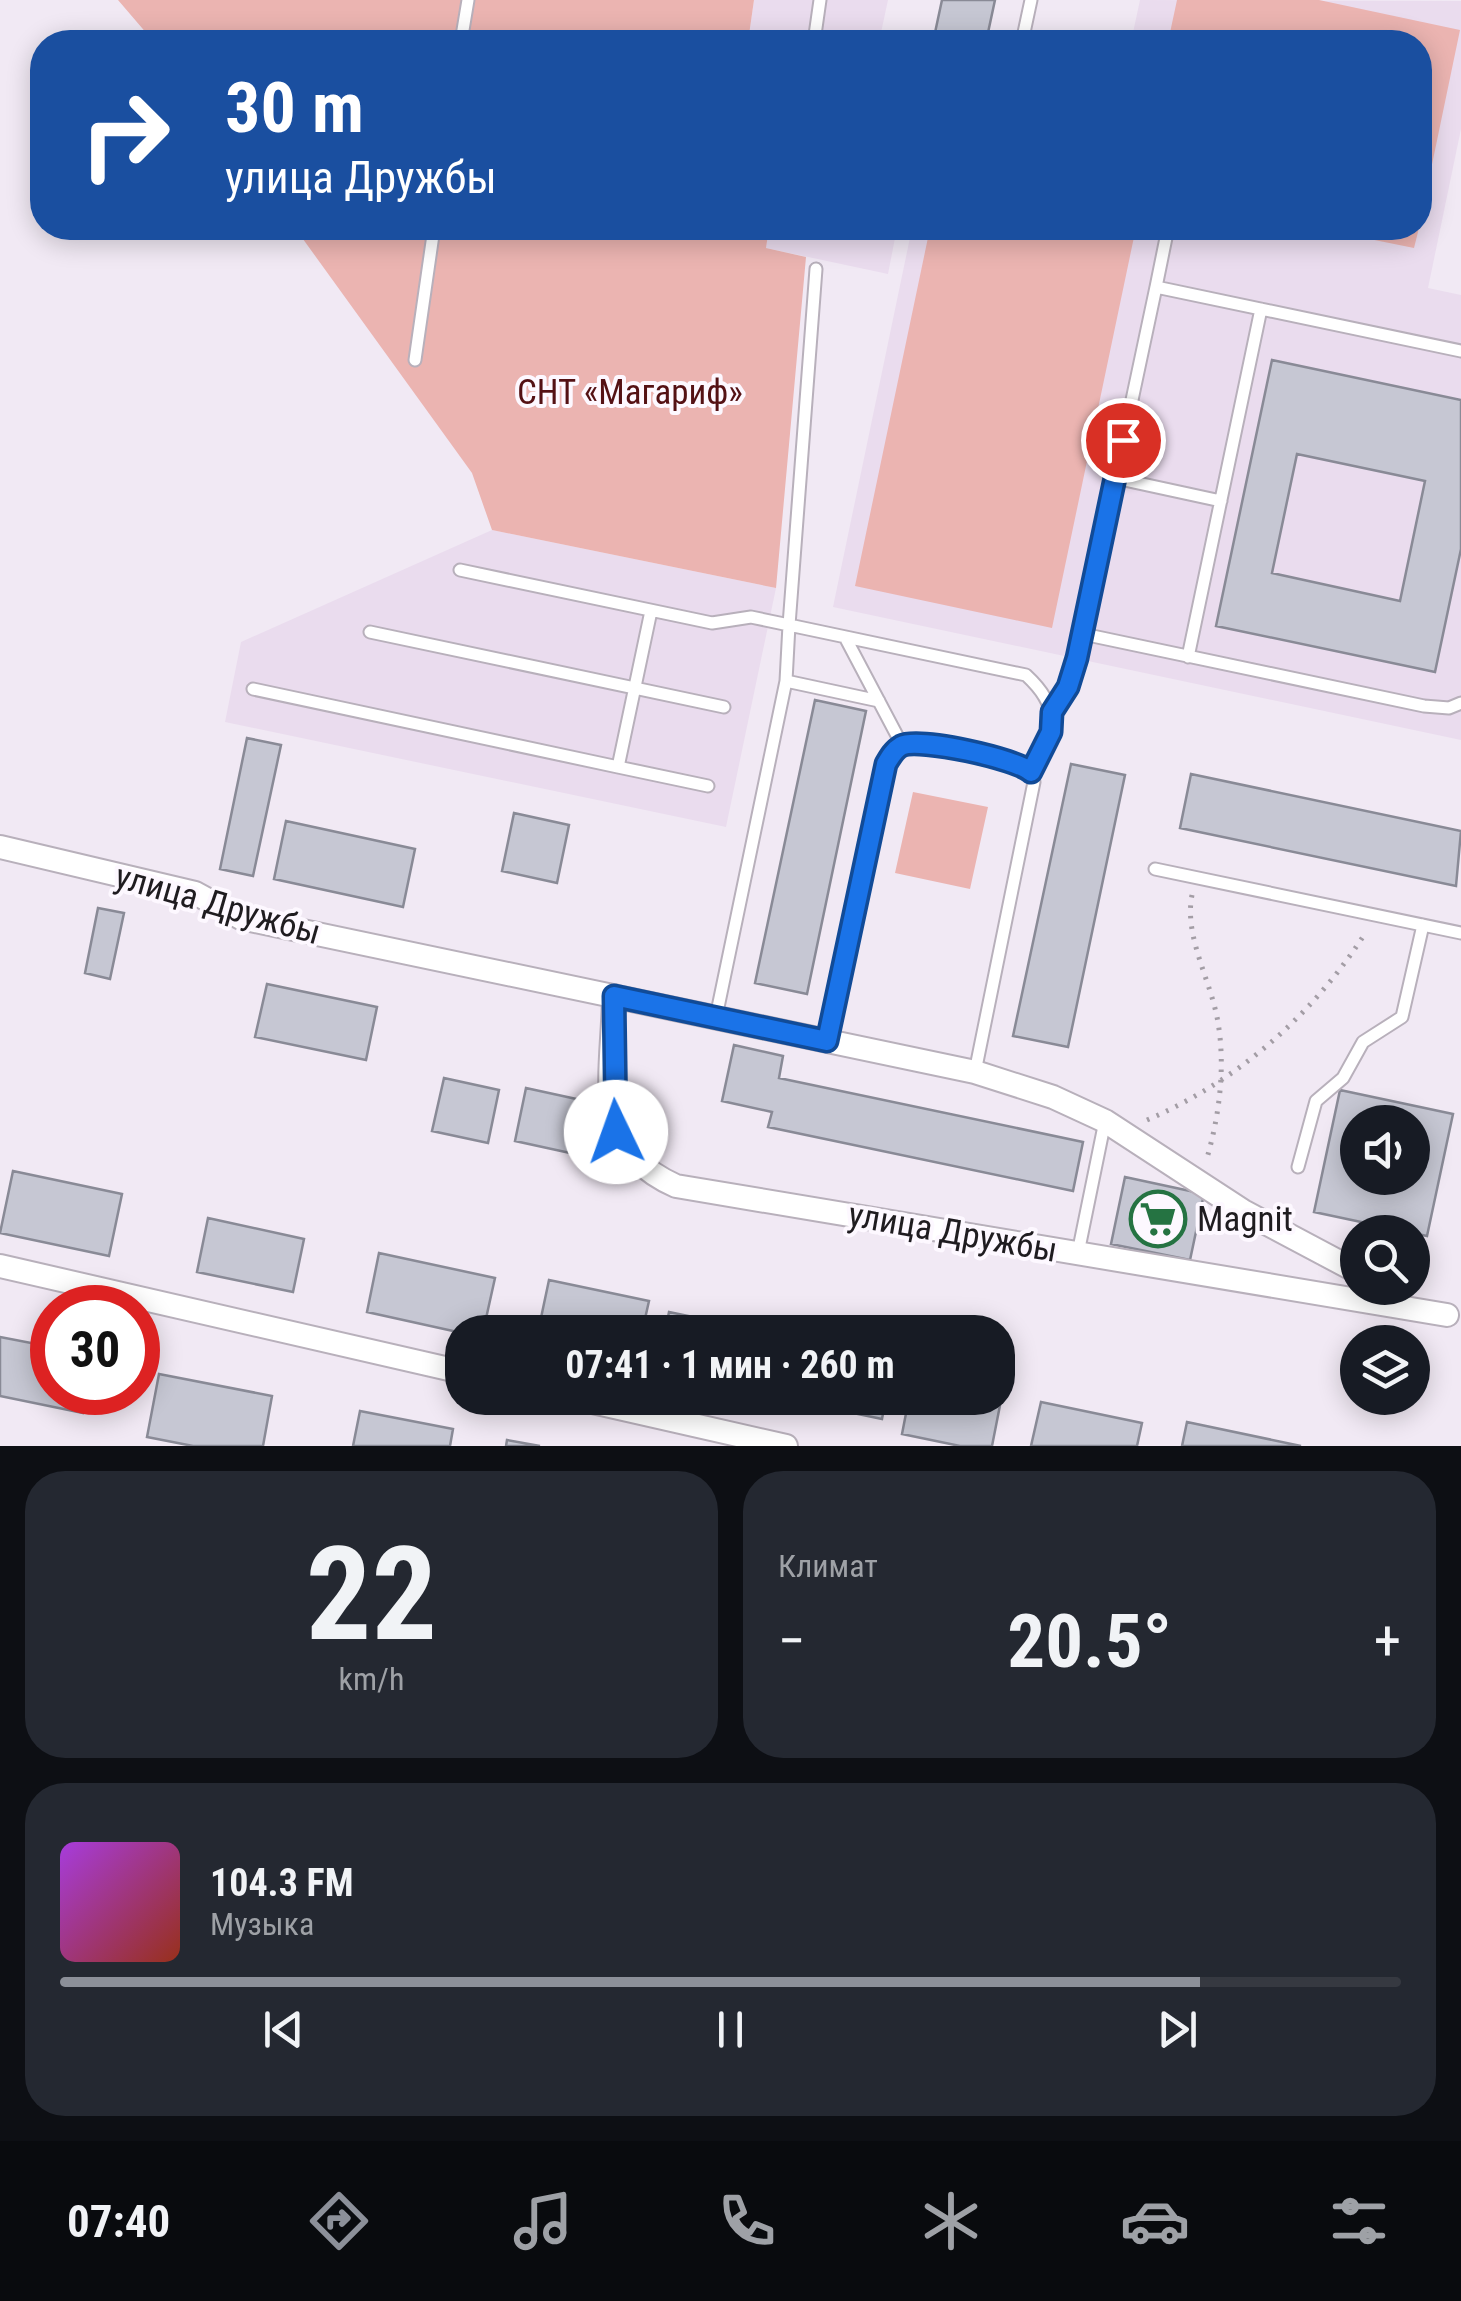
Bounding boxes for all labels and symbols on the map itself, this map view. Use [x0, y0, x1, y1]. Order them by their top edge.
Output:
park label: СНТ «Магариф» [517, 372, 743, 413]
pin [1081, 398, 1166, 483]
street label: улица Дружбы [111, 856, 325, 953]
position arrow [564, 1080, 668, 1184]
supermarket icon: Magnit [1128, 1189, 1188, 1249]
street label: улица Дружбы [845, 1194, 1061, 1271]
place label: Magnit [1197, 1199, 1293, 1240]
speed limit sign: 30 [30, 1285, 160, 1415]

